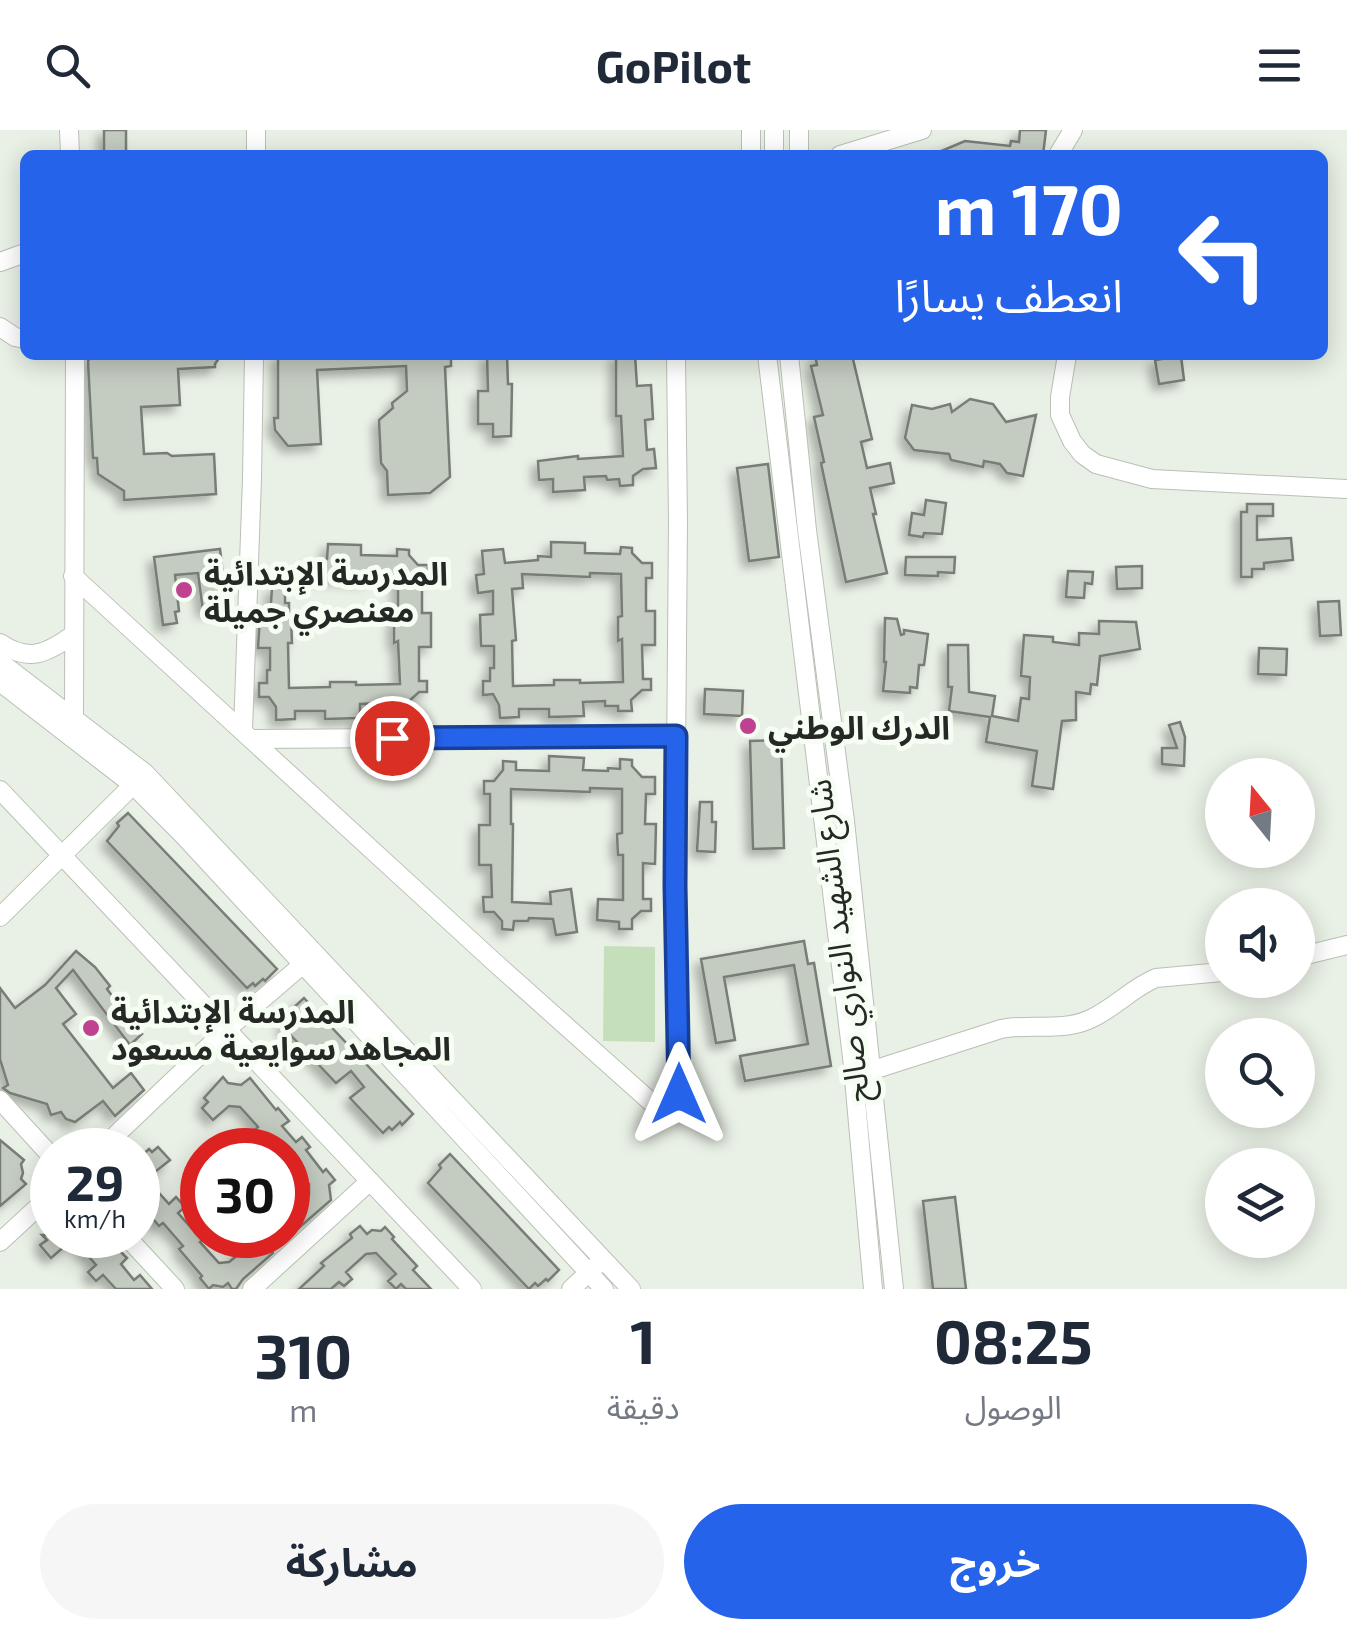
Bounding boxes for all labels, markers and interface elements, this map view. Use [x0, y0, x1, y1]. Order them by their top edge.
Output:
icon: search [40, 38, 95, 93]
text: GoPilot [596, 38, 751, 92]
icon: menu [1252, 38, 1307, 93]
text: 170 m [935, 165, 1123, 249]
icon: left [1158, 190, 1288, 320]
text: انعطف يسارًا [894, 267, 1123, 321]
place label: المدرسة الإبتدائية معنصري جميلة [204, 553, 448, 636]
marker: المدرسة الإبتدائية معنصري جميلة [173, 579, 195, 601]
pin [350, 696, 435, 781]
place label: الدرك الوطني [768, 707, 950, 753]
icon: arrive [365, 711, 420, 766]
marker: الدرك الوطني [737, 715, 759, 737]
north arrow [1205, 758, 1315, 868]
map controls [1205, 758, 1315, 1258]
street label: شارع الشهيد النواري صالح [798, 776, 883, 1105]
button: sound [1205, 888, 1315, 998]
place label: المدرسة الإبتدائية المجاهد سوايعية مسعود [111, 991, 451, 1067]
marker: المدرسة الإبتدائية المجاهد سوايعية مسعود [80, 1017, 102, 1039]
button: search [1205, 1018, 1315, 1128]
position arrow [627, 1042, 731, 1146]
speed limit sign: 30 [180, 1128, 310, 1258]
button: layers [1205, 1148, 1315, 1258]
text: 29 [66, 1151, 124, 1211]
text: km/h [64, 1203, 126, 1233]
text: 1 [630, 1304, 656, 1376]
text: 08:25 [934, 1304, 1093, 1376]
text: 310 [254, 1319, 352, 1391]
text: دقيقة [607, 1387, 680, 1425]
text: الوصول [965, 1387, 1062, 1425]
text: m [289, 1390, 317, 1428]
button: مشاركة [40, 1504, 664, 1619]
button: خروج [684, 1504, 1307, 1619]

